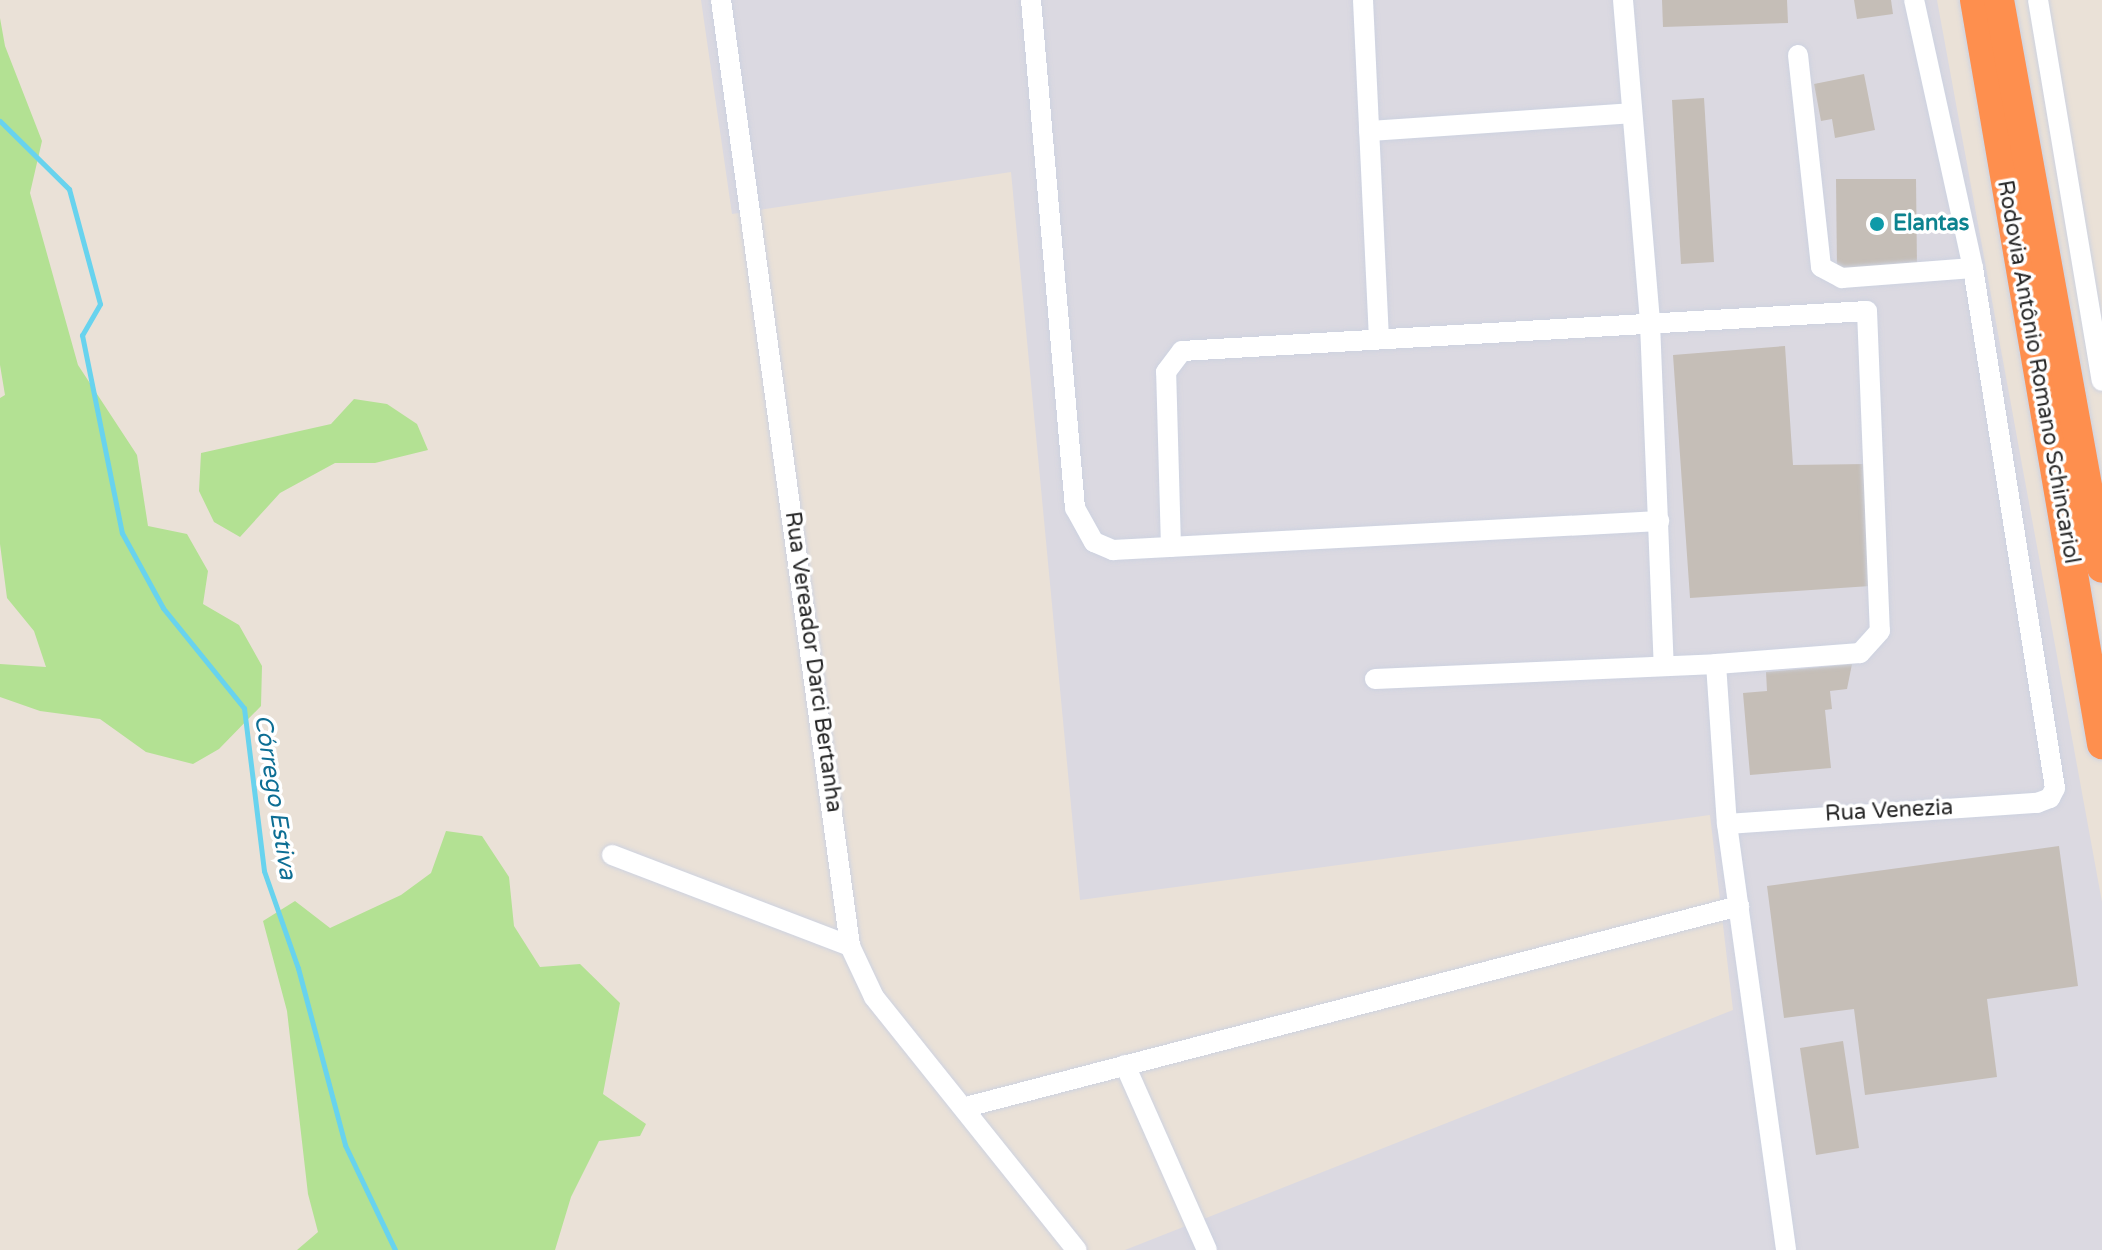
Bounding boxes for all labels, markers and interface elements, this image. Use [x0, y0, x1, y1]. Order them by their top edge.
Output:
street label: Rodovia Antônio Romano Schincariol [1991, 178, 2085, 566]
place label: Elantas [1893, 211, 1969, 237]
marker: Elantas [1868, 215, 1886, 233]
street label: Rua Vereador Darci Bertanha [779, 510, 847, 814]
water label: Córrego Estiva [248, 713, 302, 881]
street label: Rua Venezia [1824, 794, 1954, 828]

